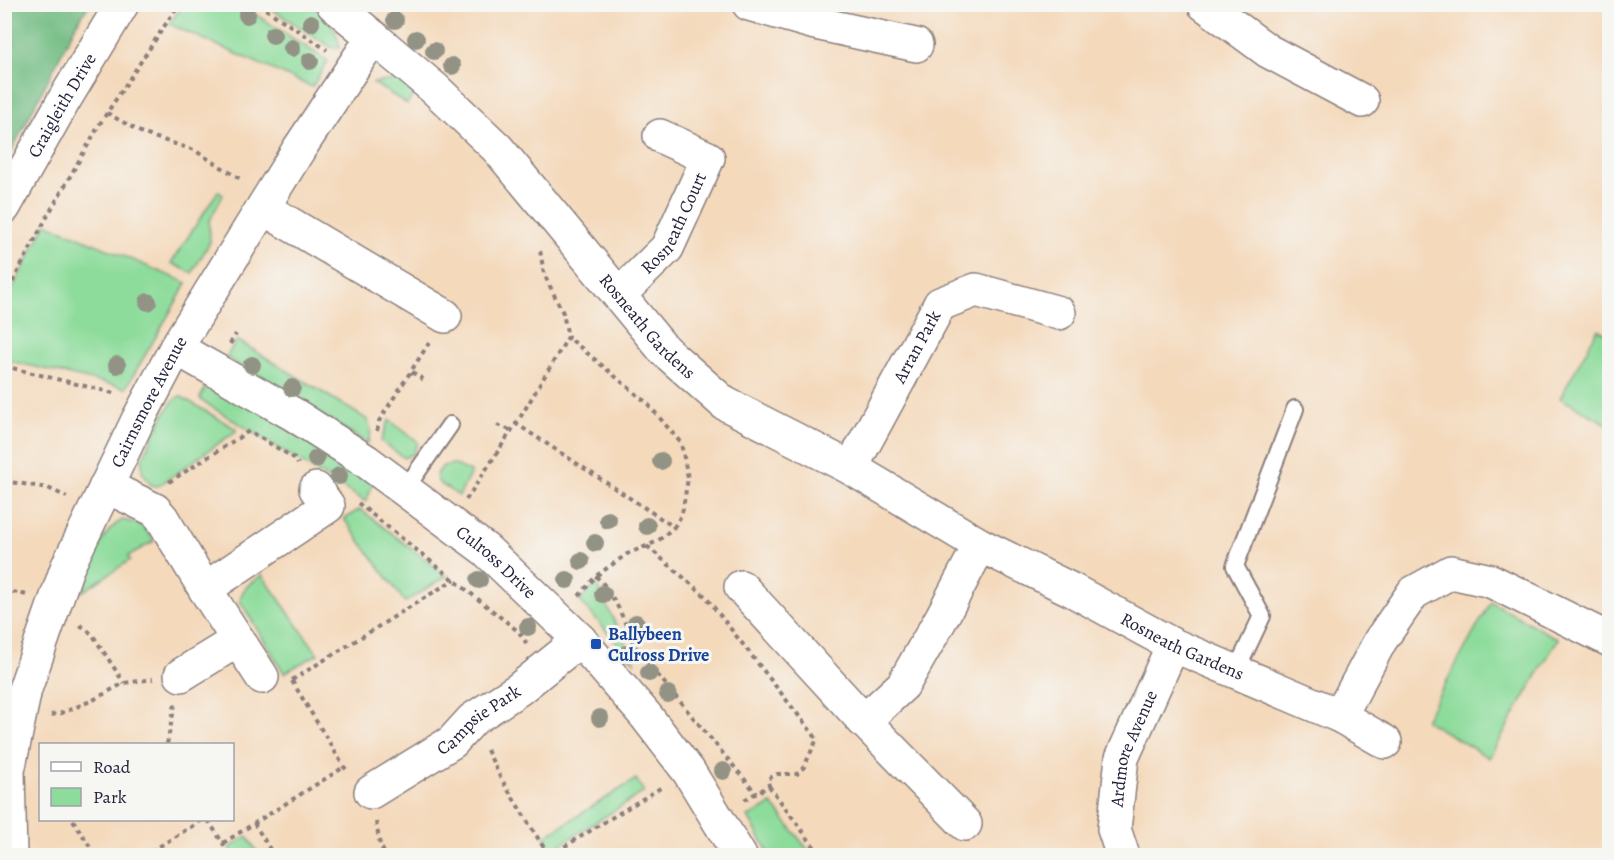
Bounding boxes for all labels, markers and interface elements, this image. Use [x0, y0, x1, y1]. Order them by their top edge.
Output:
street label: Craigleith Drive [22, 49, 102, 162]
street label: Rosneath Court [635, 168, 712, 279]
street label: Rosneath Gardens [594, 269, 701, 384]
street label: Arran Park [887, 306, 946, 388]
street label: Cairnsmore Avenue [105, 332, 193, 472]
street label: Culross Drive [451, 520, 541, 604]
street label: Rosneath Gardens [1116, 607, 1248, 686]
place label: Ballybeen Culross Drive [608, 622, 709, 667]
marker: Ballybeen Culross Drive [589, 637, 603, 651]
street label: Campsie Park [432, 679, 525, 761]
street label: Ardmore Avenue [1104, 686, 1163, 809]
legend [39, 743, 234, 821]
text: Road [93, 755, 131, 779]
text: Park [93, 785, 127, 809]

